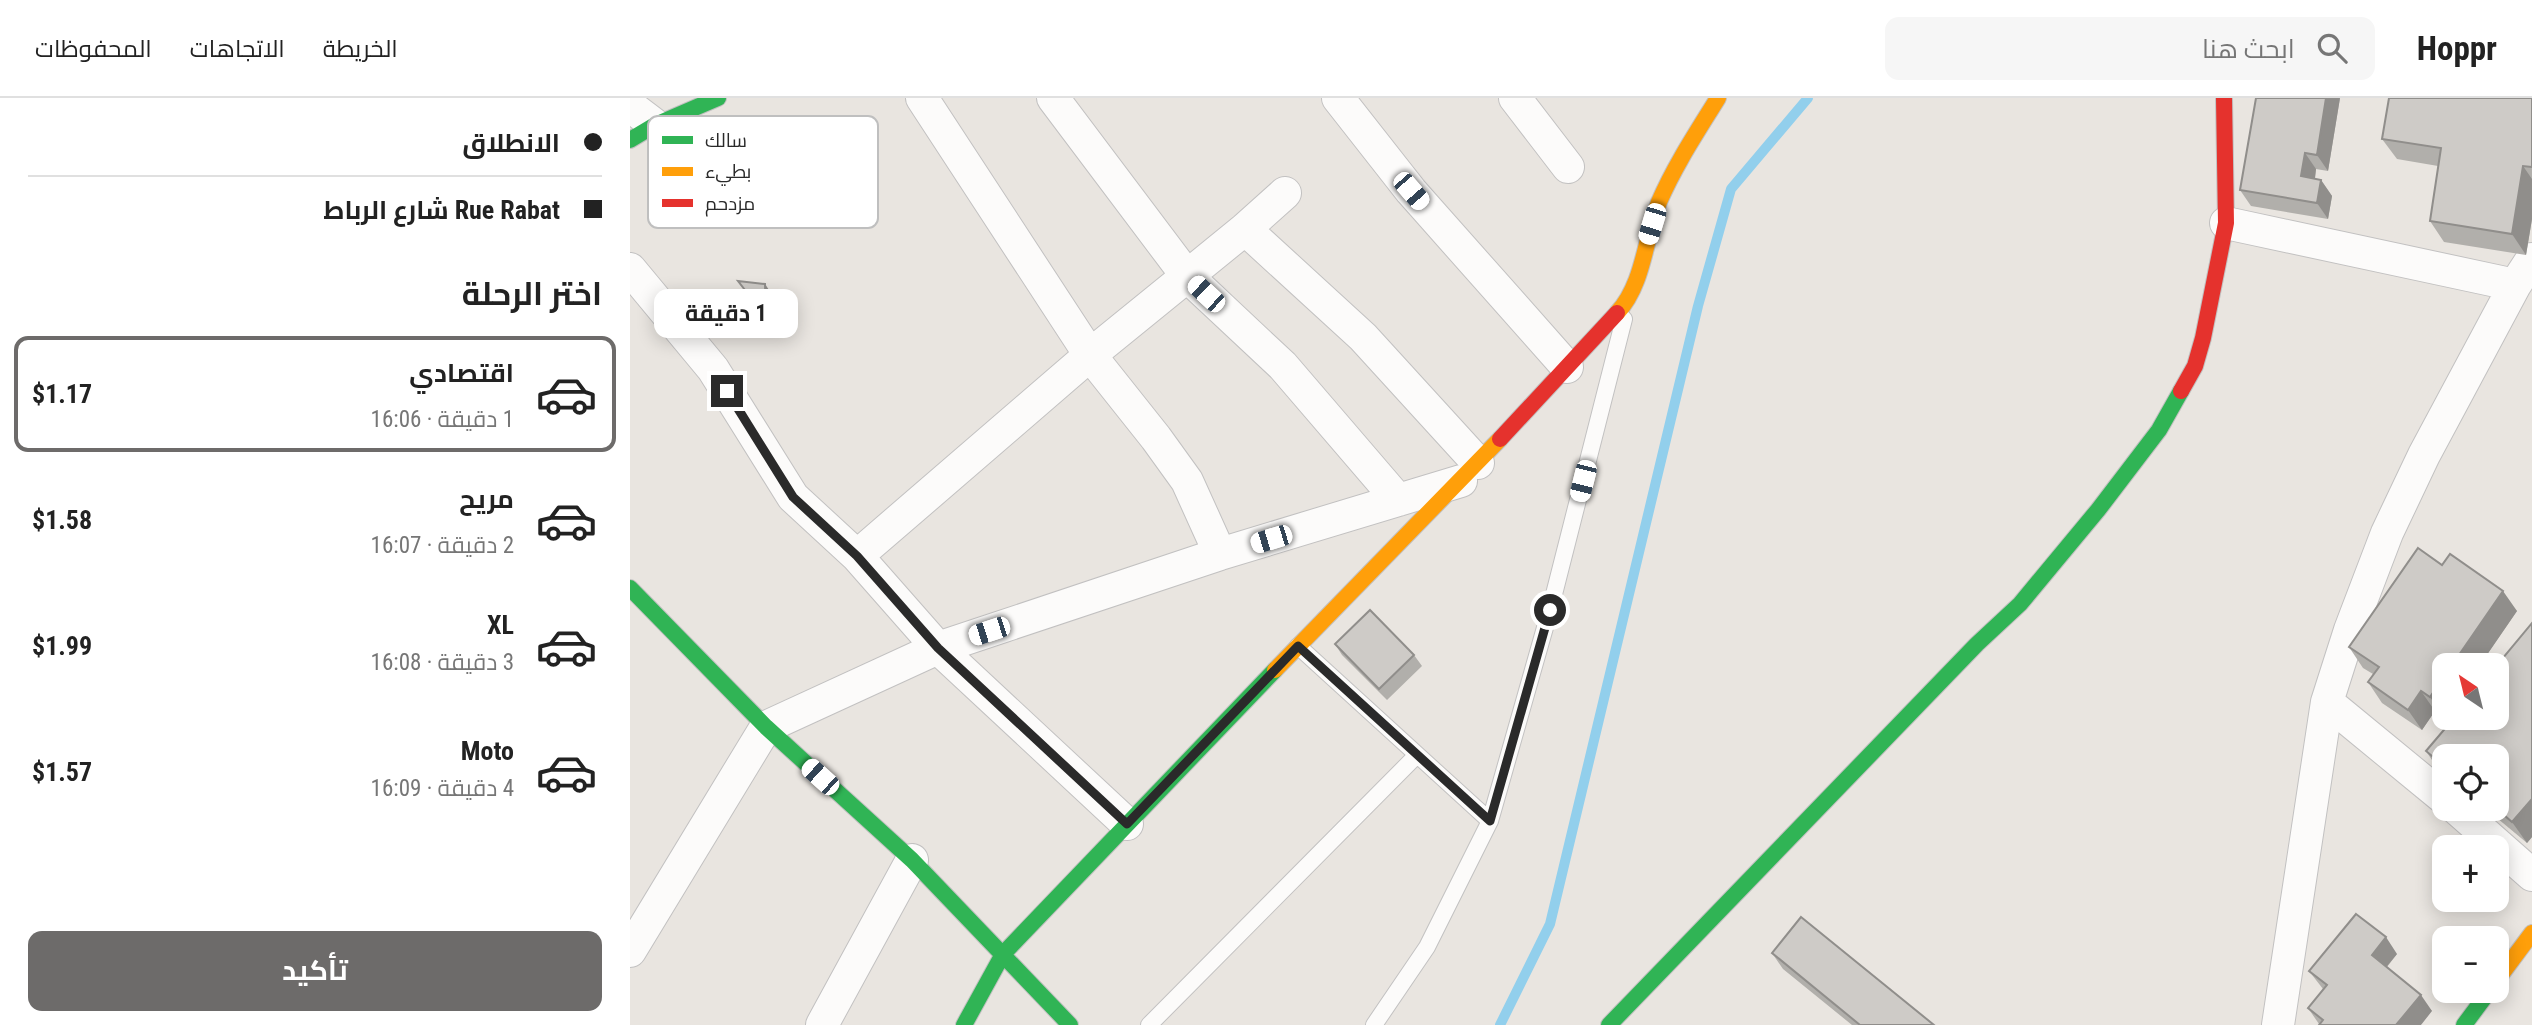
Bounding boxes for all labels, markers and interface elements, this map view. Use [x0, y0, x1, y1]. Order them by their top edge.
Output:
search box [1885, 17, 2375, 80]
icon: search [2313, 29, 2351, 67]
text: Hoppr [2417, 29, 2497, 68]
text: ابحث هنا [2202, 34, 2295, 64]
text: المحفوظات [35, 35, 152, 63]
text: الاتجاهات [190, 35, 285, 63]
text: الخريطة [323, 35, 398, 63]
legend [648, 116, 878, 228]
text: الانطلاق [462, 128, 560, 158]
text: سالك [705, 129, 747, 152]
text: بطيء [705, 160, 751, 186]
car [1390, 168, 1433, 214]
text: مزدحم [705, 192, 755, 217]
text: Rue Rabat شارع الرباط [323, 195, 560, 225]
car [1636, 201, 1669, 247]
car [1184, 272, 1229, 316]
text: اختر الرحلة [462, 275, 602, 313]
callout: 1 دقيقة [655, 289, 799, 338]
text: 1 دقيقة [685, 300, 767, 327]
text: اقتصادي [409, 358, 514, 388]
icon: car [535, 363, 598, 426]
route end [711, 375, 743, 407]
text: $1.17 [32, 379, 92, 409]
text: 1 دقيقة · 16:06 [371, 406, 514, 433]
car [1568, 458, 1599, 504]
text: مريح [459, 484, 514, 514]
icon: car [535, 489, 598, 552]
text: $1.58 [32, 505, 92, 535]
car [1248, 523, 1295, 555]
text: 2 دقيقة · 16:07 [371, 532, 514, 559]
route start [1534, 594, 1566, 626]
text: XL [487, 610, 514, 640]
icon: car [535, 615, 598, 678]
car [966, 615, 1013, 647]
text: $1.99 [32, 631, 92, 661]
text: 3 دقيقة · 16:08 [371, 649, 514, 676]
north arrow [2432, 653, 2510, 730]
map controls [2432, 653, 2509, 1003]
text: Moto [461, 736, 514, 766]
icon: car [535, 741, 598, 804]
button: locate [2432, 744, 2509, 821]
car [798, 755, 843, 799]
text: $1.57 [32, 757, 92, 787]
text: 4 دقيقة · 16:09 [371, 775, 514, 802]
button: + [2432, 835, 2509, 912]
button: − [2432, 926, 2509, 1003]
button: تأكيد [28, 931, 602, 1011]

